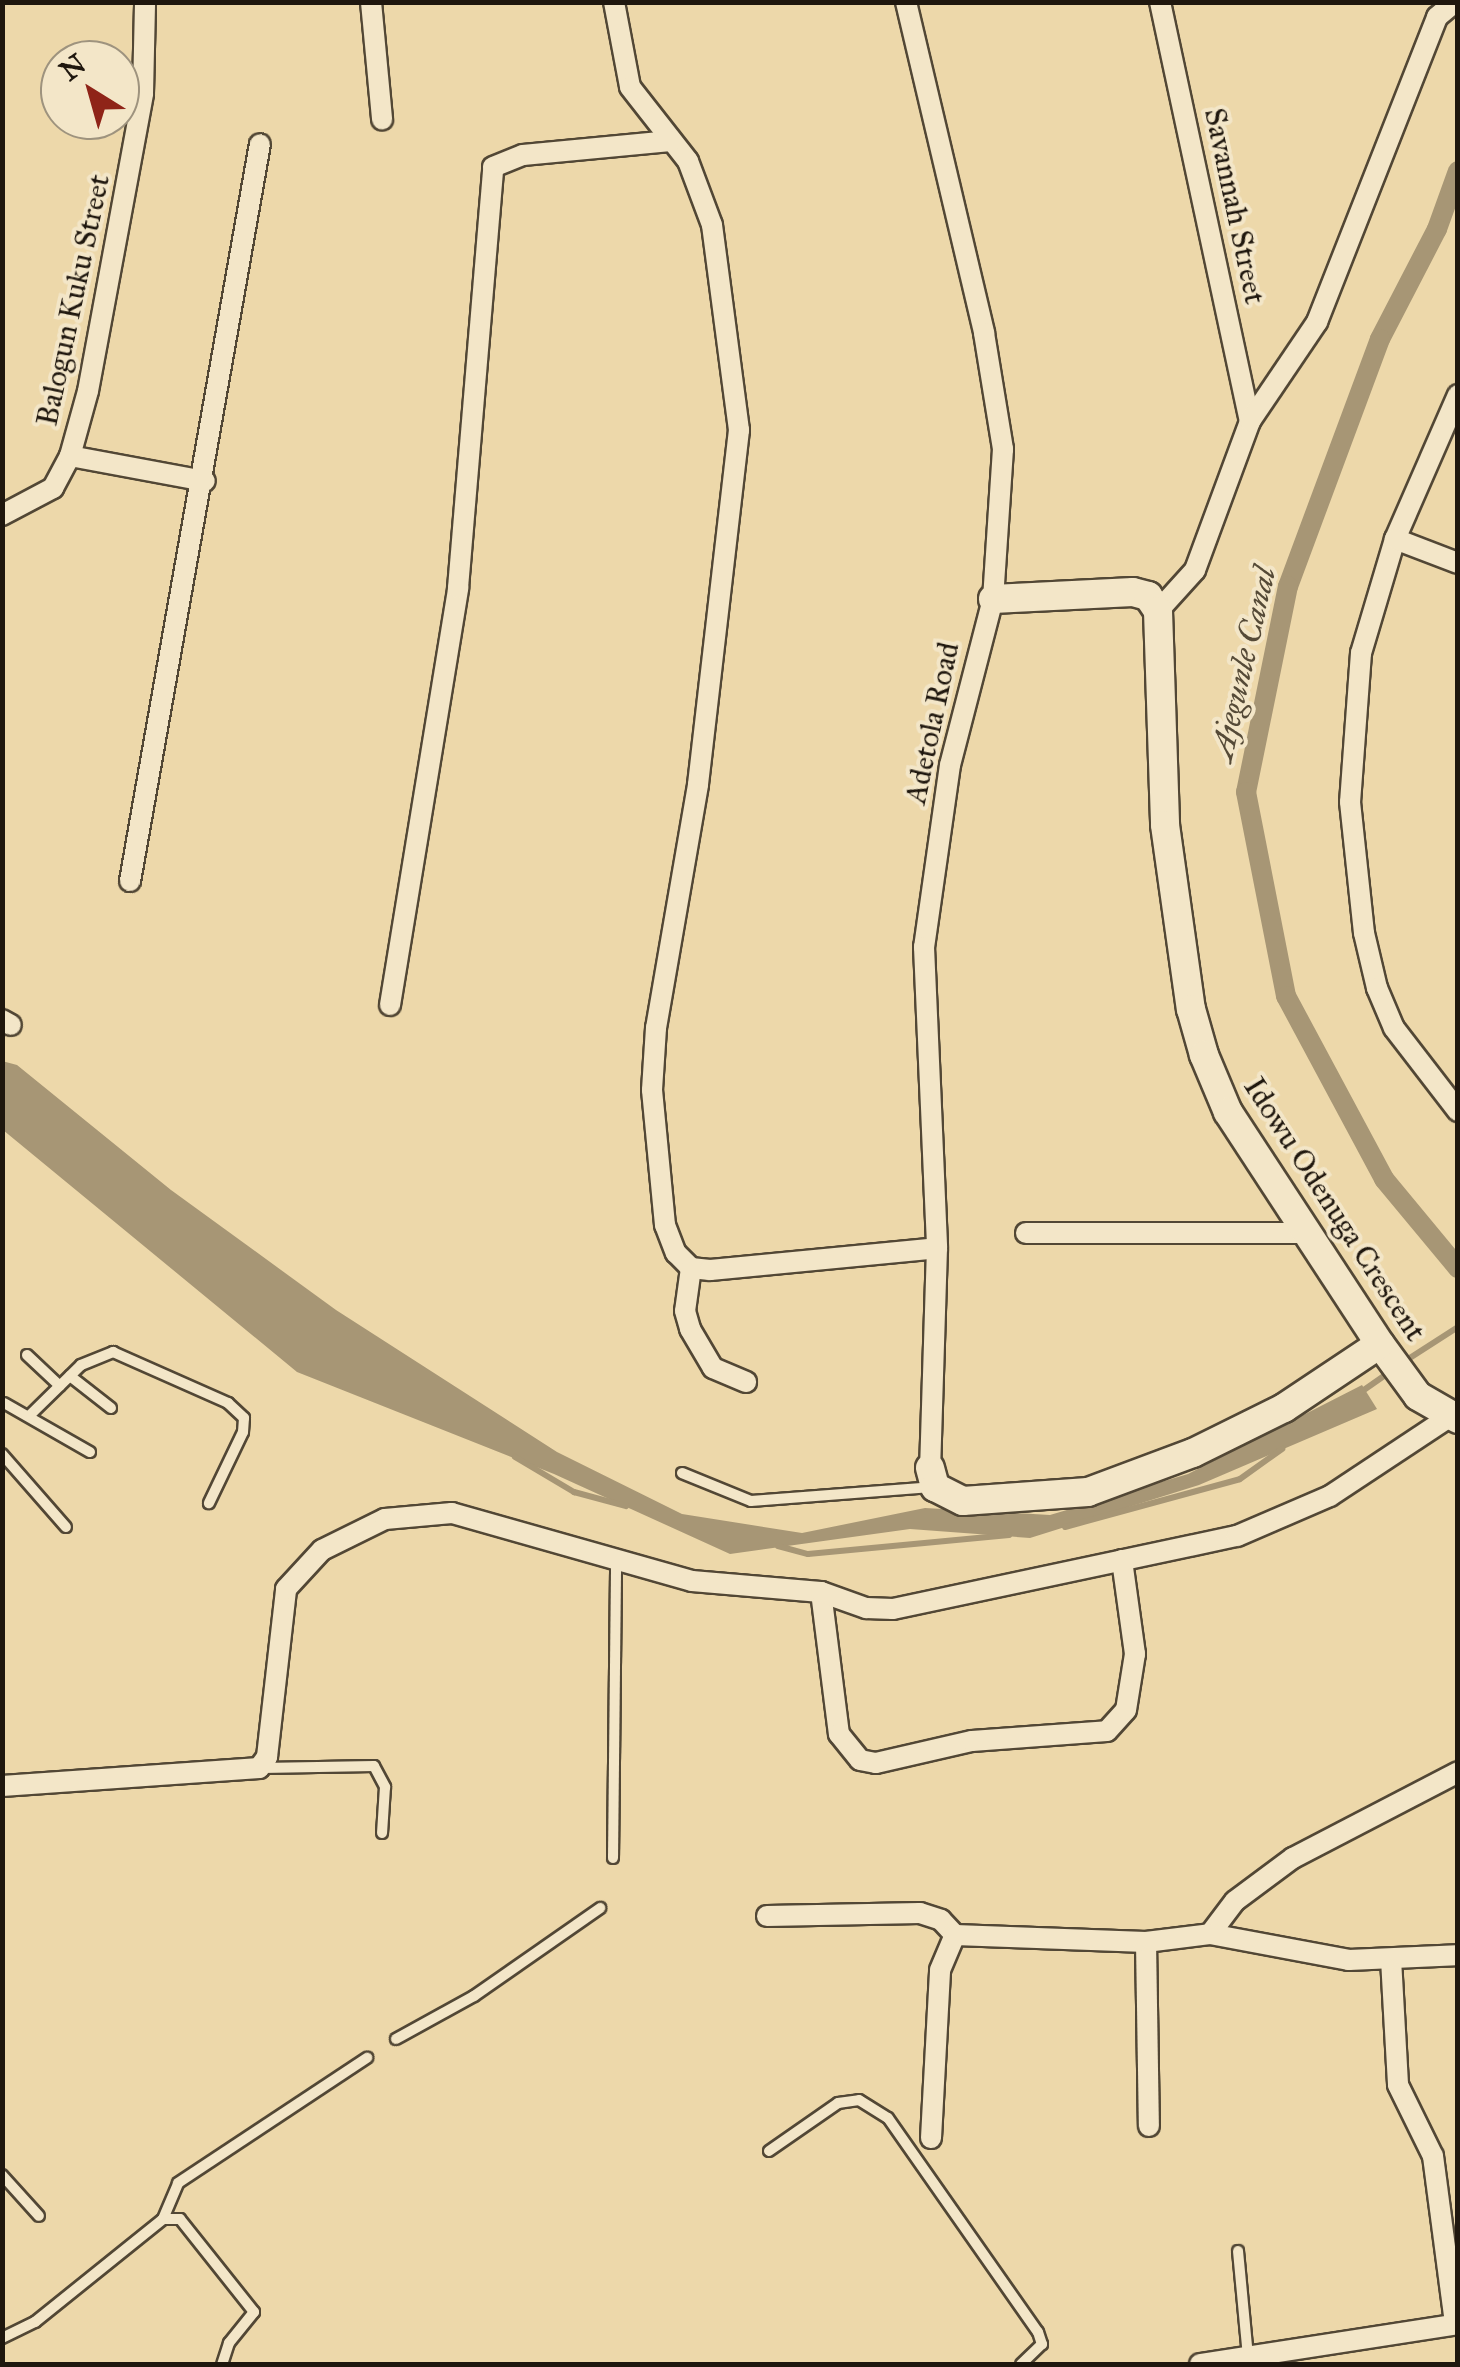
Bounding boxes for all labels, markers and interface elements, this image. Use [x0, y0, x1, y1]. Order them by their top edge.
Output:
north arrow [40, 40, 140, 140]
text: N [53, 46, 93, 88]
street label: Savannah Street [1197, 105, 1273, 307]
street label: Balogun Kuku Street [29, 171, 117, 429]
water label: Ajegunle Canal [1203, 563, 1285, 765]
street label: Adetola Road [897, 639, 967, 807]
street label: Idowu Odenuga Crescent [1236, 1070, 1434, 1348]

